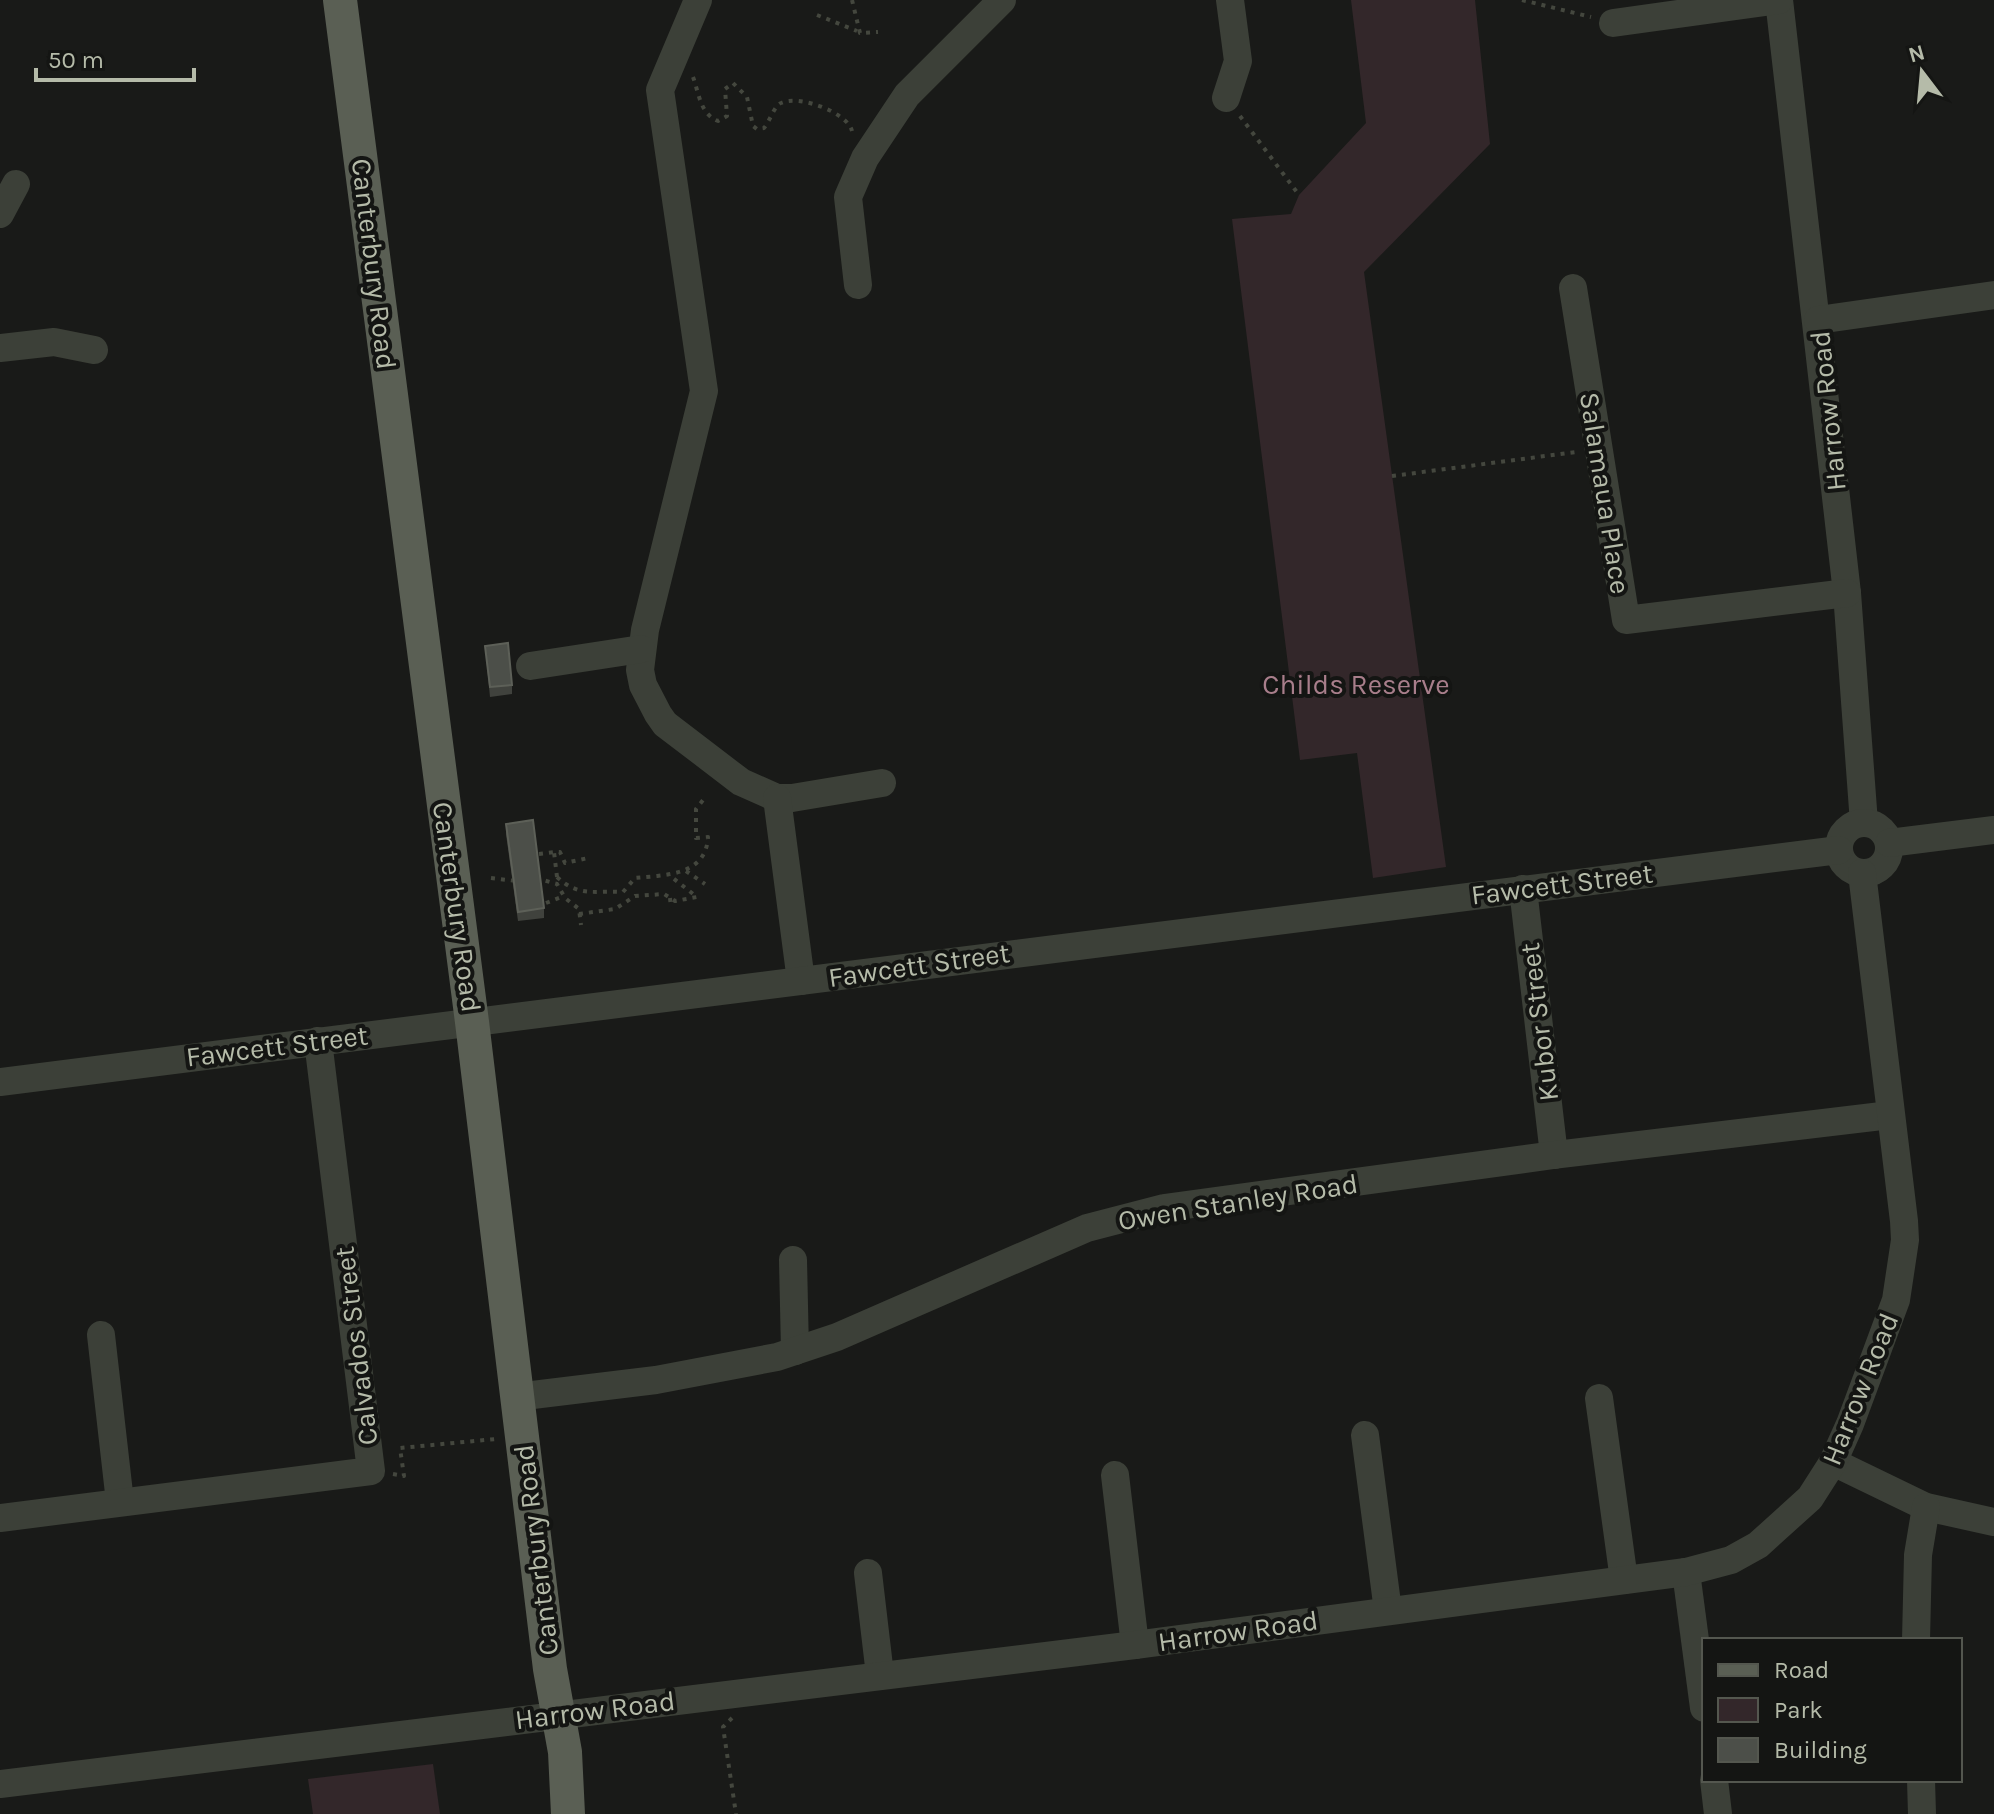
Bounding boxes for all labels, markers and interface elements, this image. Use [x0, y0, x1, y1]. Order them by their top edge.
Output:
scale bar [36, 32, 194, 82]
north arrow [1882, 32, 1962, 112]
text: N [1906, 39, 1928, 68]
text: 50 m [48, 46, 104, 74]
street label: Canterbury Road [345, 157, 403, 371]
street label: Harrow Road [1803, 329, 1853, 493]
street label: Salamaua Place [1573, 390, 1637, 596]
park label: Childs Reserve [1262, 668, 1450, 701]
street label: Canterbury Road [426, 800, 488, 1014]
street label: Fawcett Street [1469, 856, 1655, 912]
street label: Fawcett Street [826, 936, 1012, 994]
street label: Kubor Street [1513, 941, 1565, 1103]
street label: Fawcett Street [184, 1018, 370, 1074]
street label: Owen Stanley Road [1116, 1167, 1360, 1237]
street label: Calvados Street [327, 1245, 385, 1447]
street label: Harrow Road [1815, 1308, 1905, 1470]
street label: Canterbury Road [507, 1443, 565, 1657]
street label: Harrow Road [1156, 1603, 1320, 1659]
legend [1702, 1638, 1962, 1782]
text: Road [1774, 1656, 1829, 1684]
street label: Harrow Road [513, 1684, 677, 1736]
text: Park [1774, 1696, 1823, 1724]
text: Building [1774, 1736, 1867, 1764]

